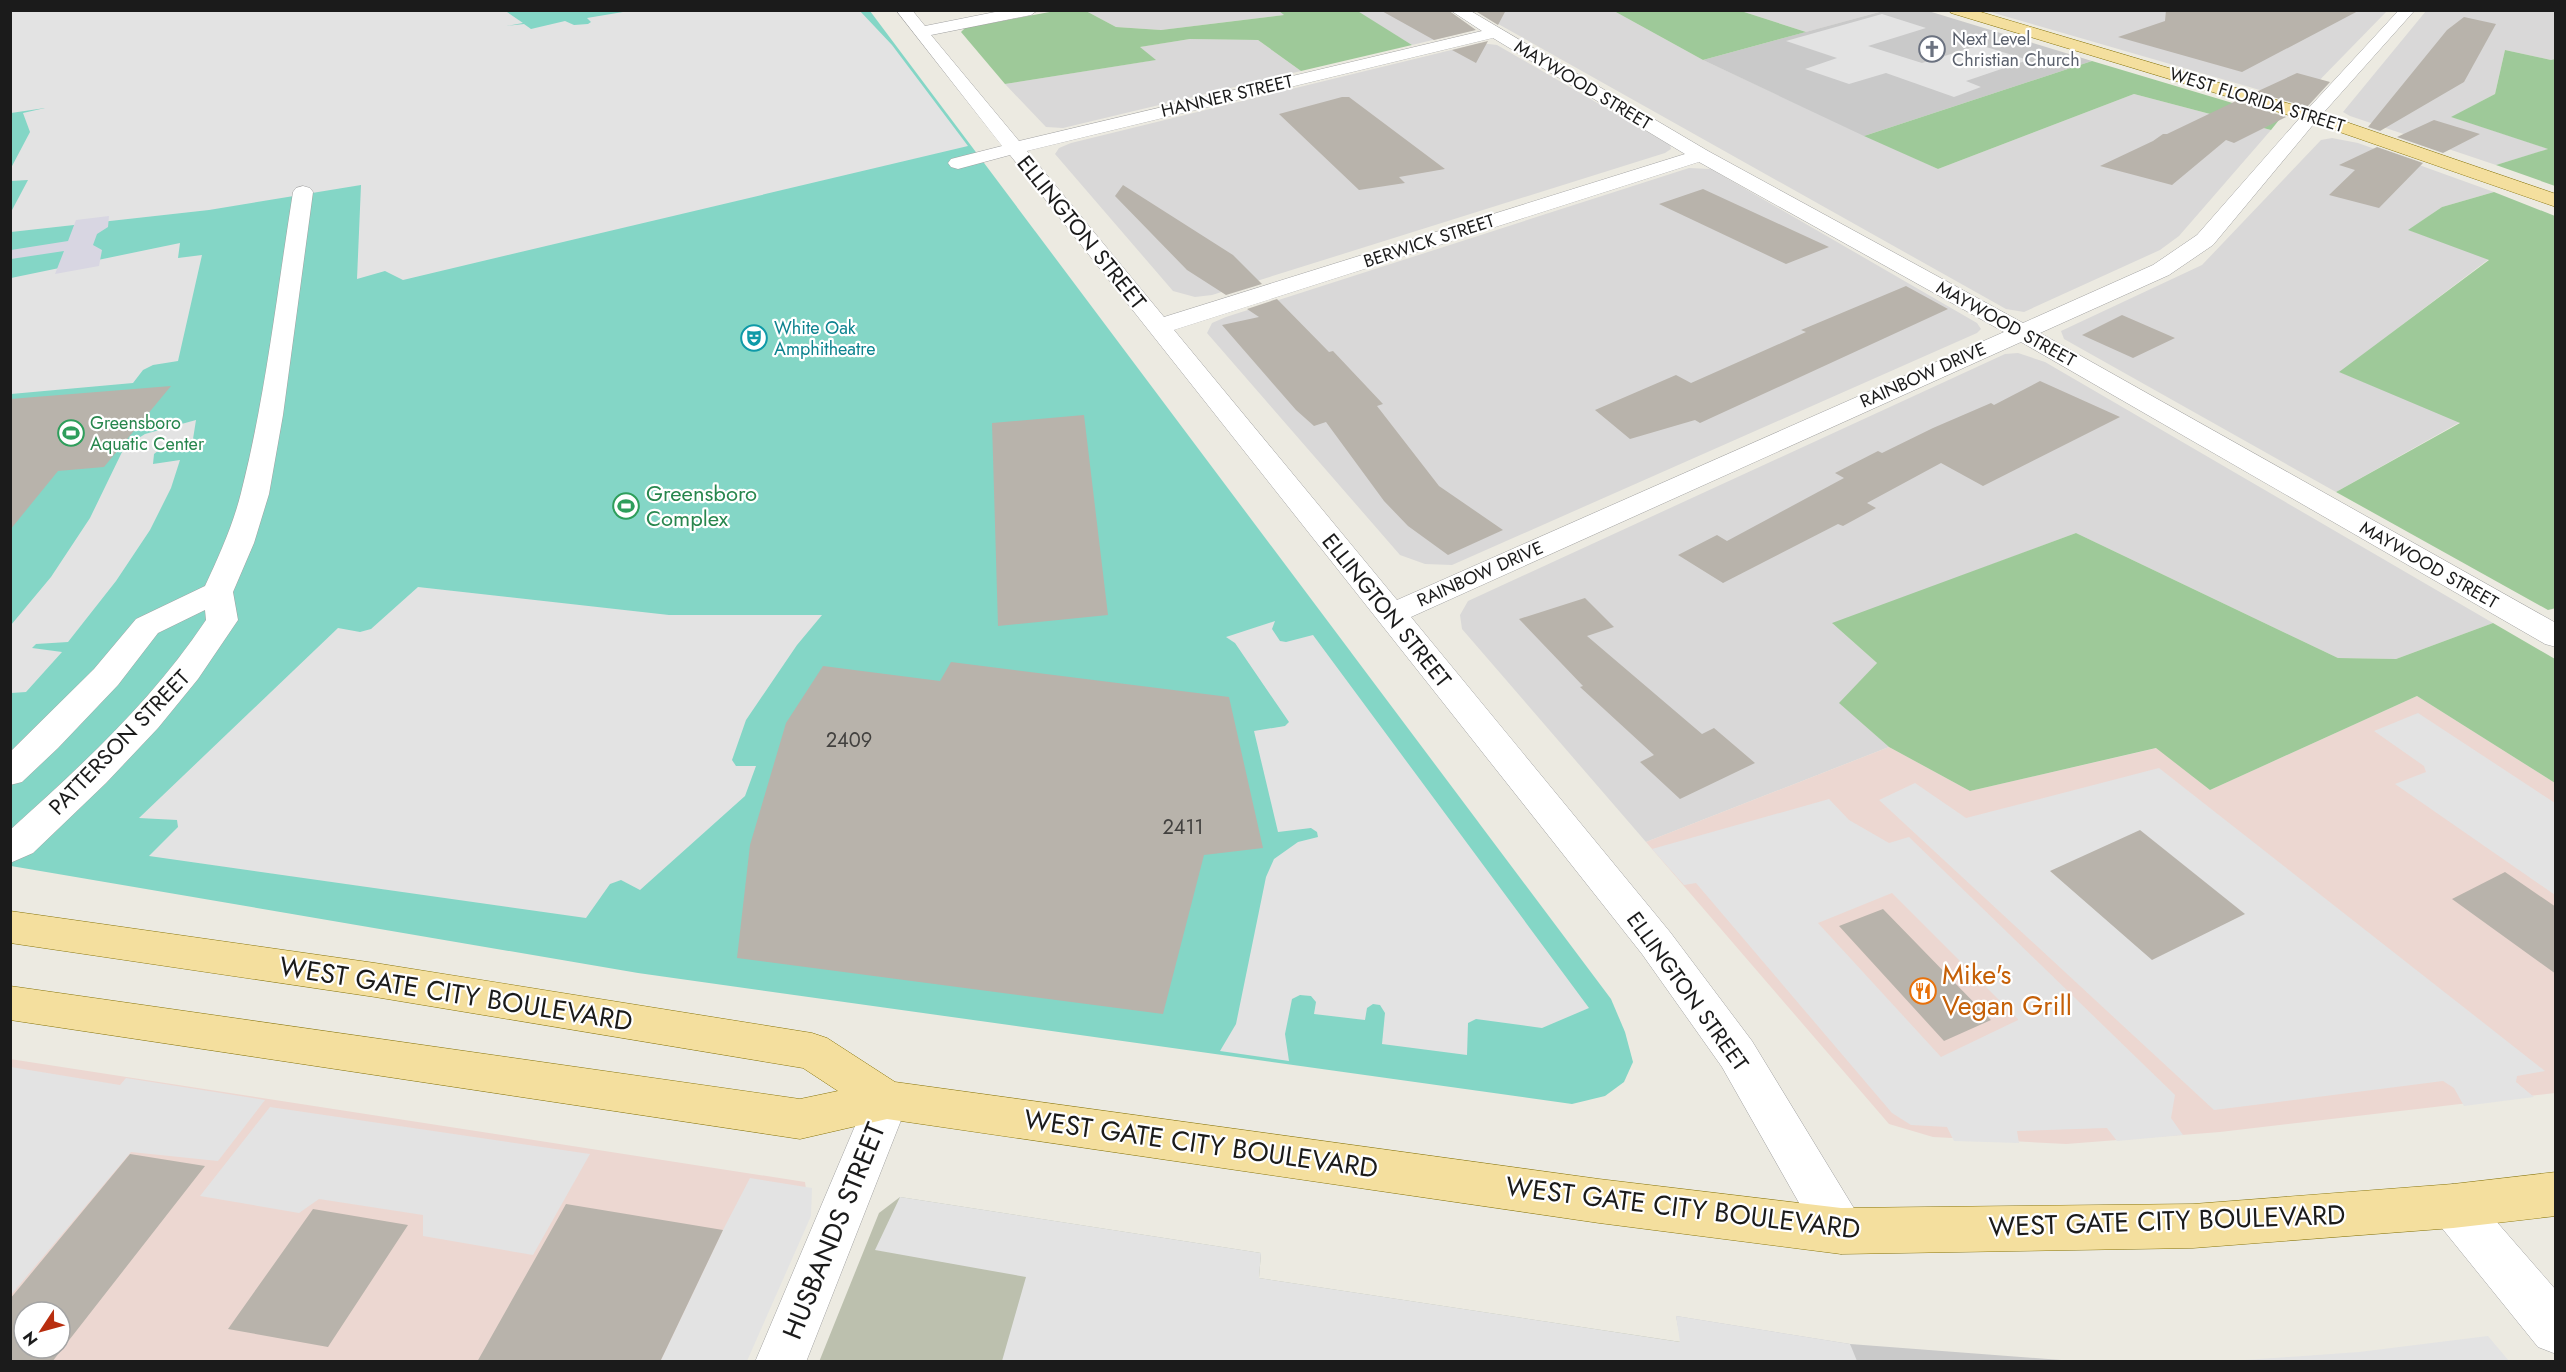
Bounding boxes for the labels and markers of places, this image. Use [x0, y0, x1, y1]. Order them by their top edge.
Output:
place label: Next Level Christian Church [1952, 26, 2080, 73]
church icon: Next Level Christian Church [1917, 34, 1947, 64]
place label: White Oak Amphitheatre [774, 315, 876, 362]
theatre icon: White Oak Amphitheatre [739, 323, 769, 353]
place label: Greensboro Aquatic Center [90, 410, 205, 457]
sports icon: Greensboro Aquatic Center [56, 418, 86, 448]
place label: Greensboro Complex [646, 477, 757, 534]
sports icon: Greensboro Complex [611, 491, 641, 521]
place label: Mike's Vegan Grill [1942, 955, 2072, 1025]
restaurant icon: Mike's Vegan Grill [1908, 976, 1938, 1006]

